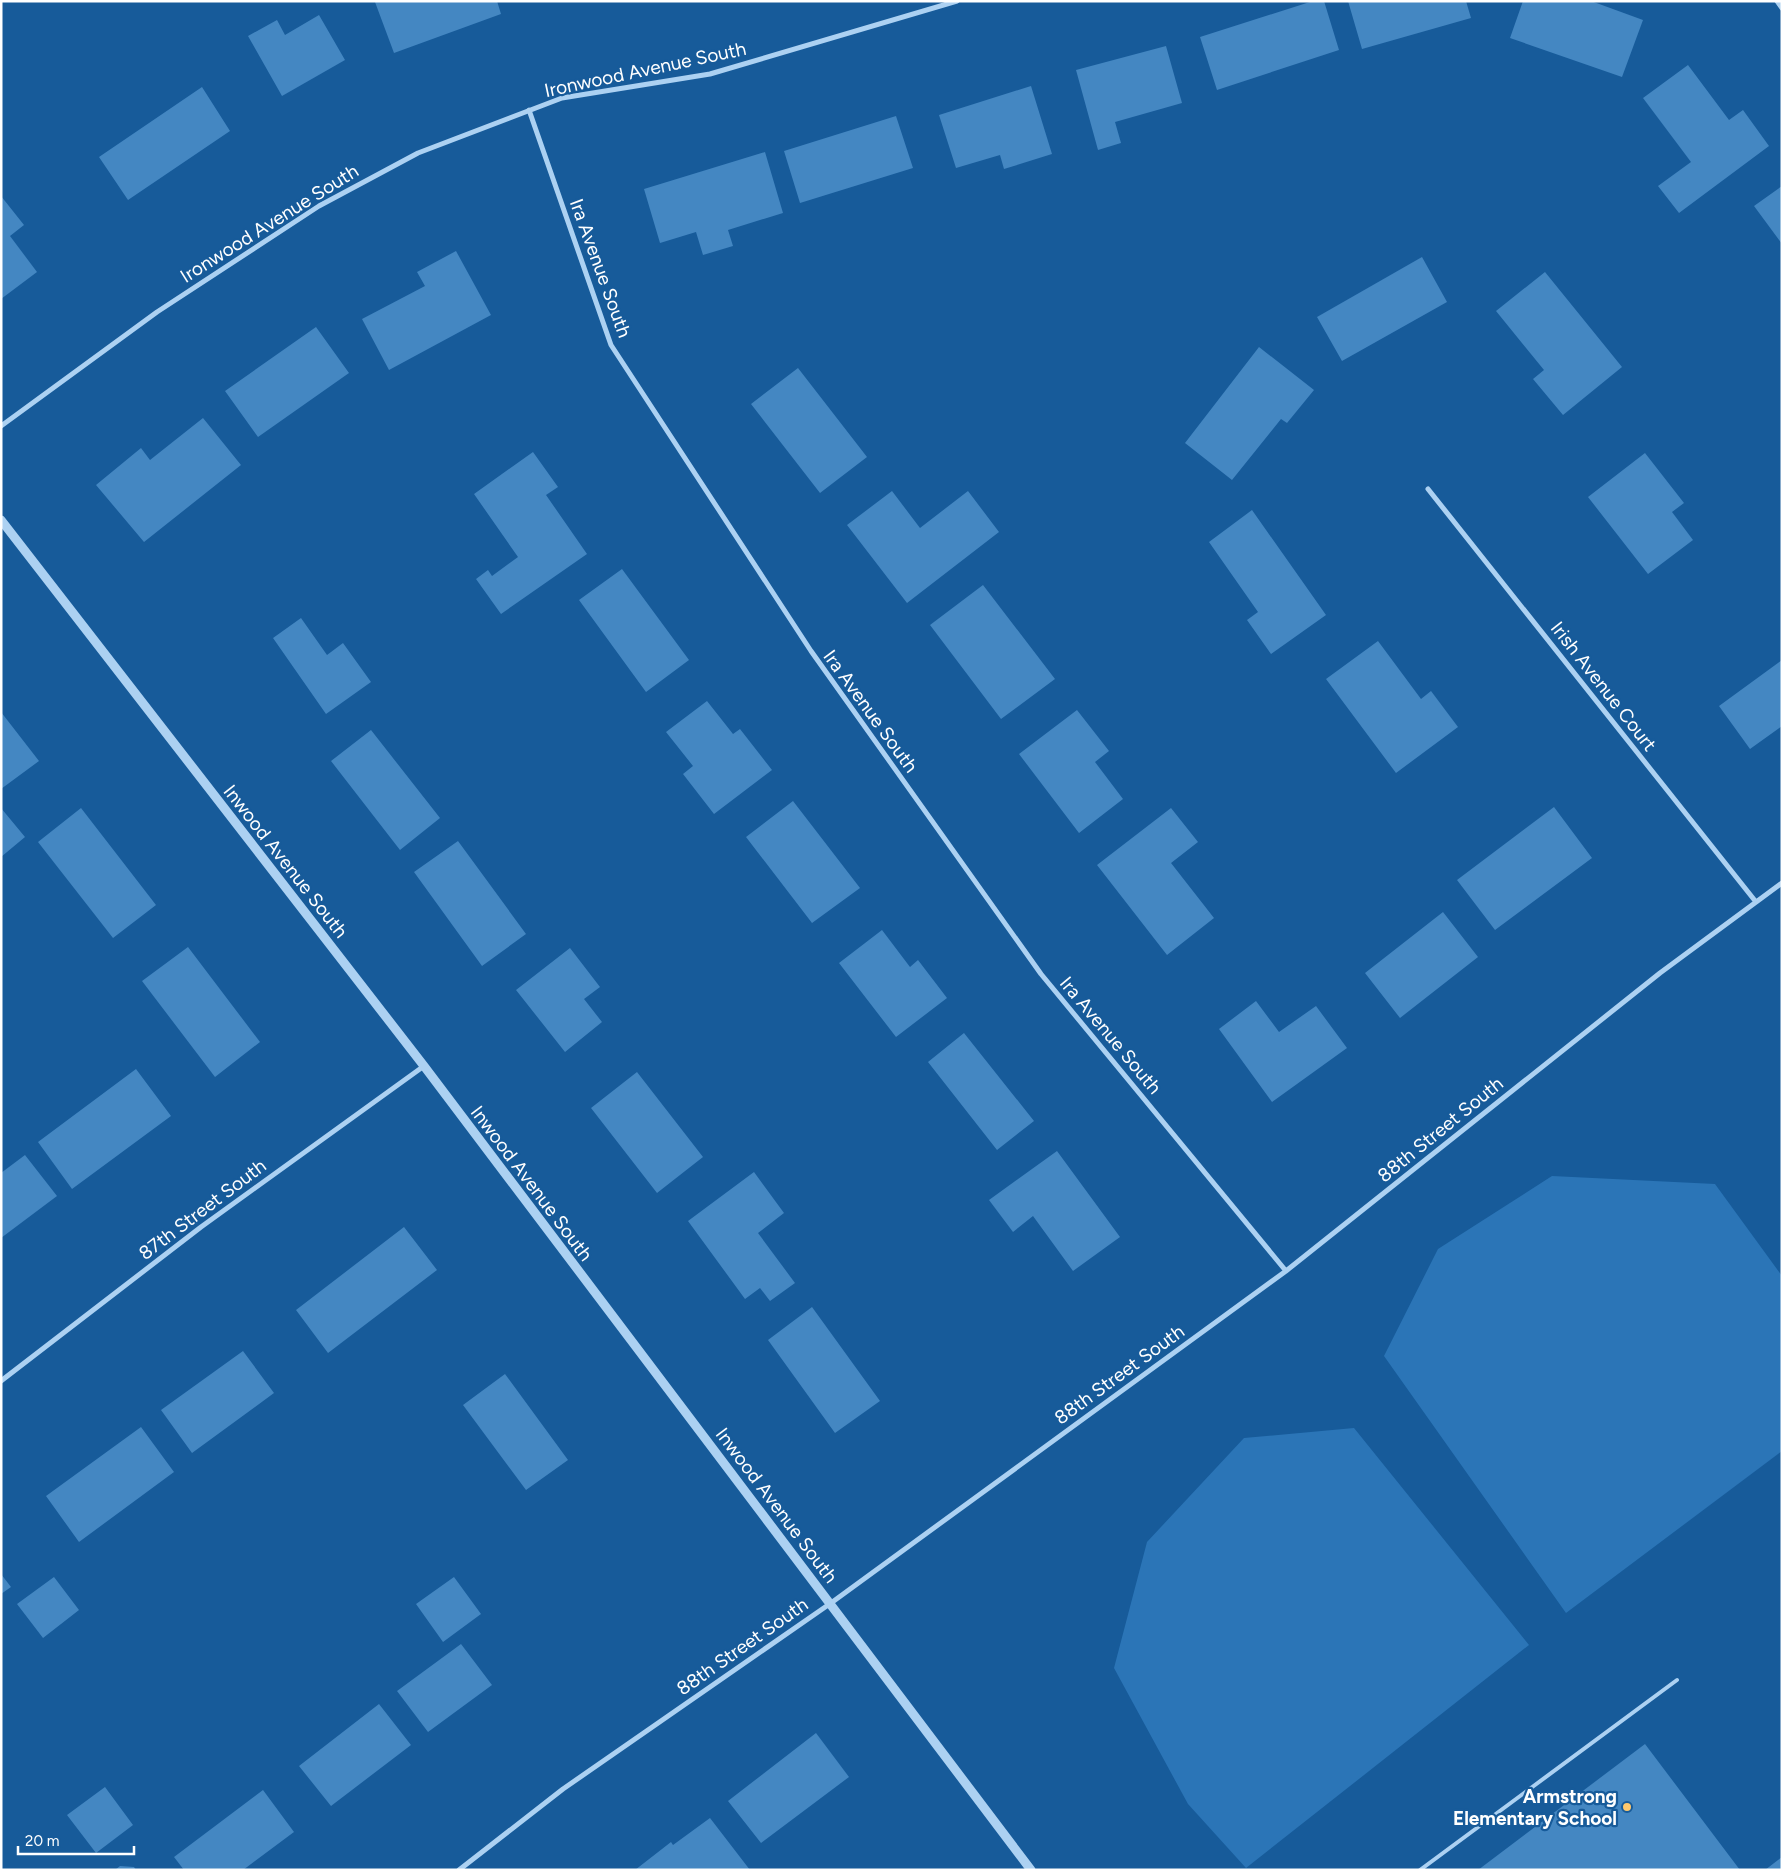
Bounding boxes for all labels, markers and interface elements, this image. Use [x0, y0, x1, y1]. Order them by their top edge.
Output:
street label: Ironwood Avenue South [542, 37, 748, 102]
street label: Ironwood Avenue South [176, 159, 363, 288]
street label: Ira Avenue South [565, 196, 636, 341]
street label: Irish Avenue Court [1546, 617, 1661, 756]
street label: Ira Avenue South [818, 645, 923, 777]
street label: Inwood Avenue South [219, 780, 353, 943]
street label: Ira Avenue South [1055, 972, 1166, 1099]
street label: 88th Street South [1373, 1072, 1508, 1187]
street label: Inwood Avenue South [466, 1101, 597, 1265]
street label: 87th Street South [134, 1154, 270, 1265]
street label: 88th Street South [1050, 1320, 1189, 1429]
street label: Inwood Avenue South [711, 1423, 842, 1587]
street label: 88th Street South [672, 1593, 812, 1700]
place label: Armstrong Elementary School [1453, 1785, 1617, 1830]
marker: Armstrong Elementary School [1621, 1801, 1633, 1813]
scale bar [18, 1824, 134, 1856]
text: 20 m [25, 1832, 59, 1850]

